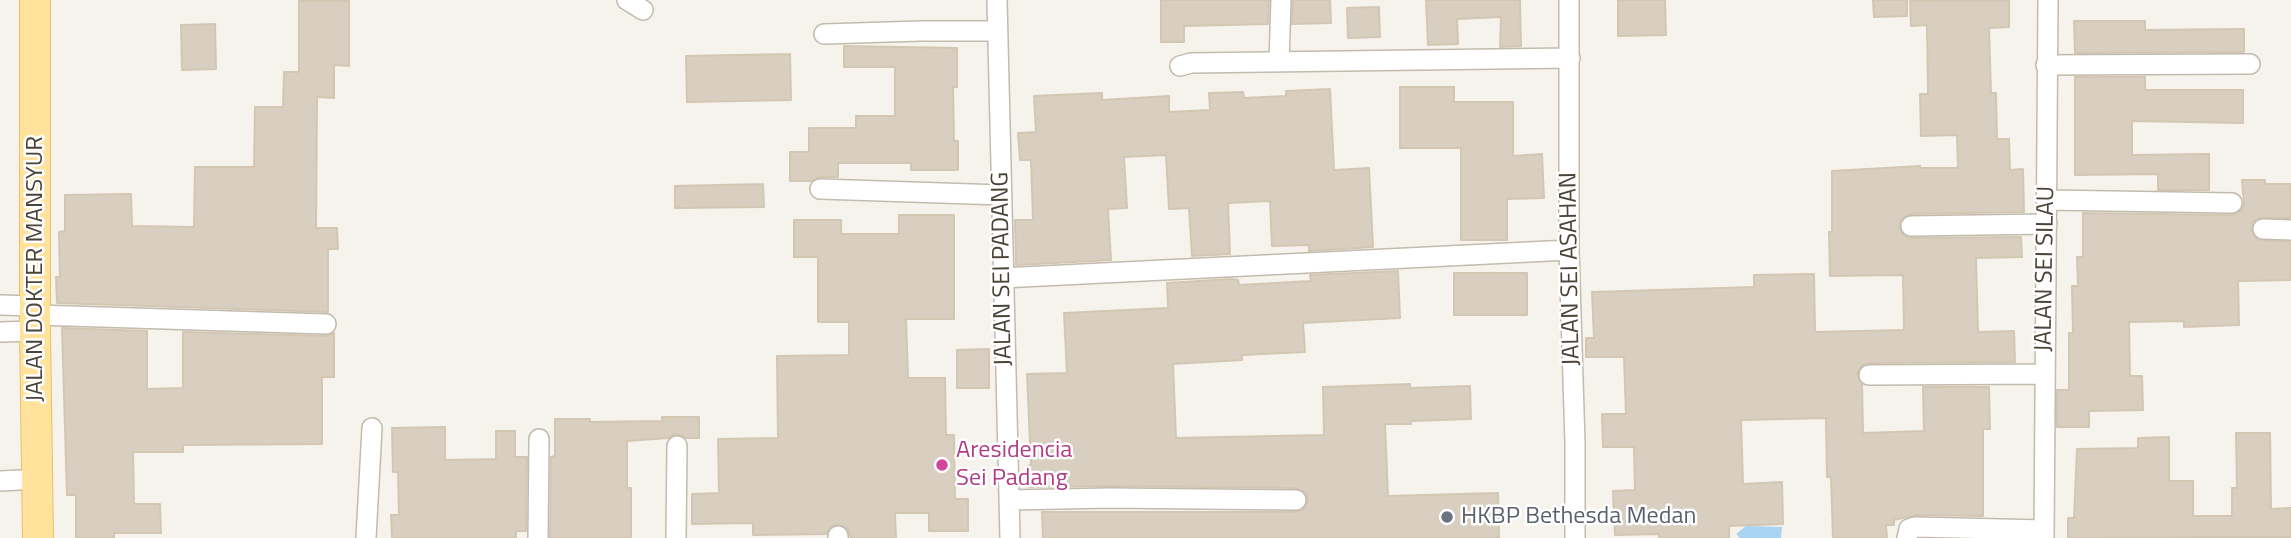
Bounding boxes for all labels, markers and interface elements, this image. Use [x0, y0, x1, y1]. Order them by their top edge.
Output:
street label: JALAN DOKTER MANSYUR [22, 136, 50, 402]
street label: JALAN SEI PADANG [987, 172, 1019, 366]
street label: JALAN SEI ASAHAN [1555, 172, 1587, 366]
street label: JALAN SEI SILAU [2030, 186, 2062, 352]
place label: Aresidencia Sei Padang [956, 437, 1072, 493]
marker: Aresidencia Sei Padang [934, 457, 950, 473]
place label: HKBP Bethesda Medan [1461, 503, 1696, 531]
marker: HKBP Bethesda Medan [1439, 509, 1455, 525]

